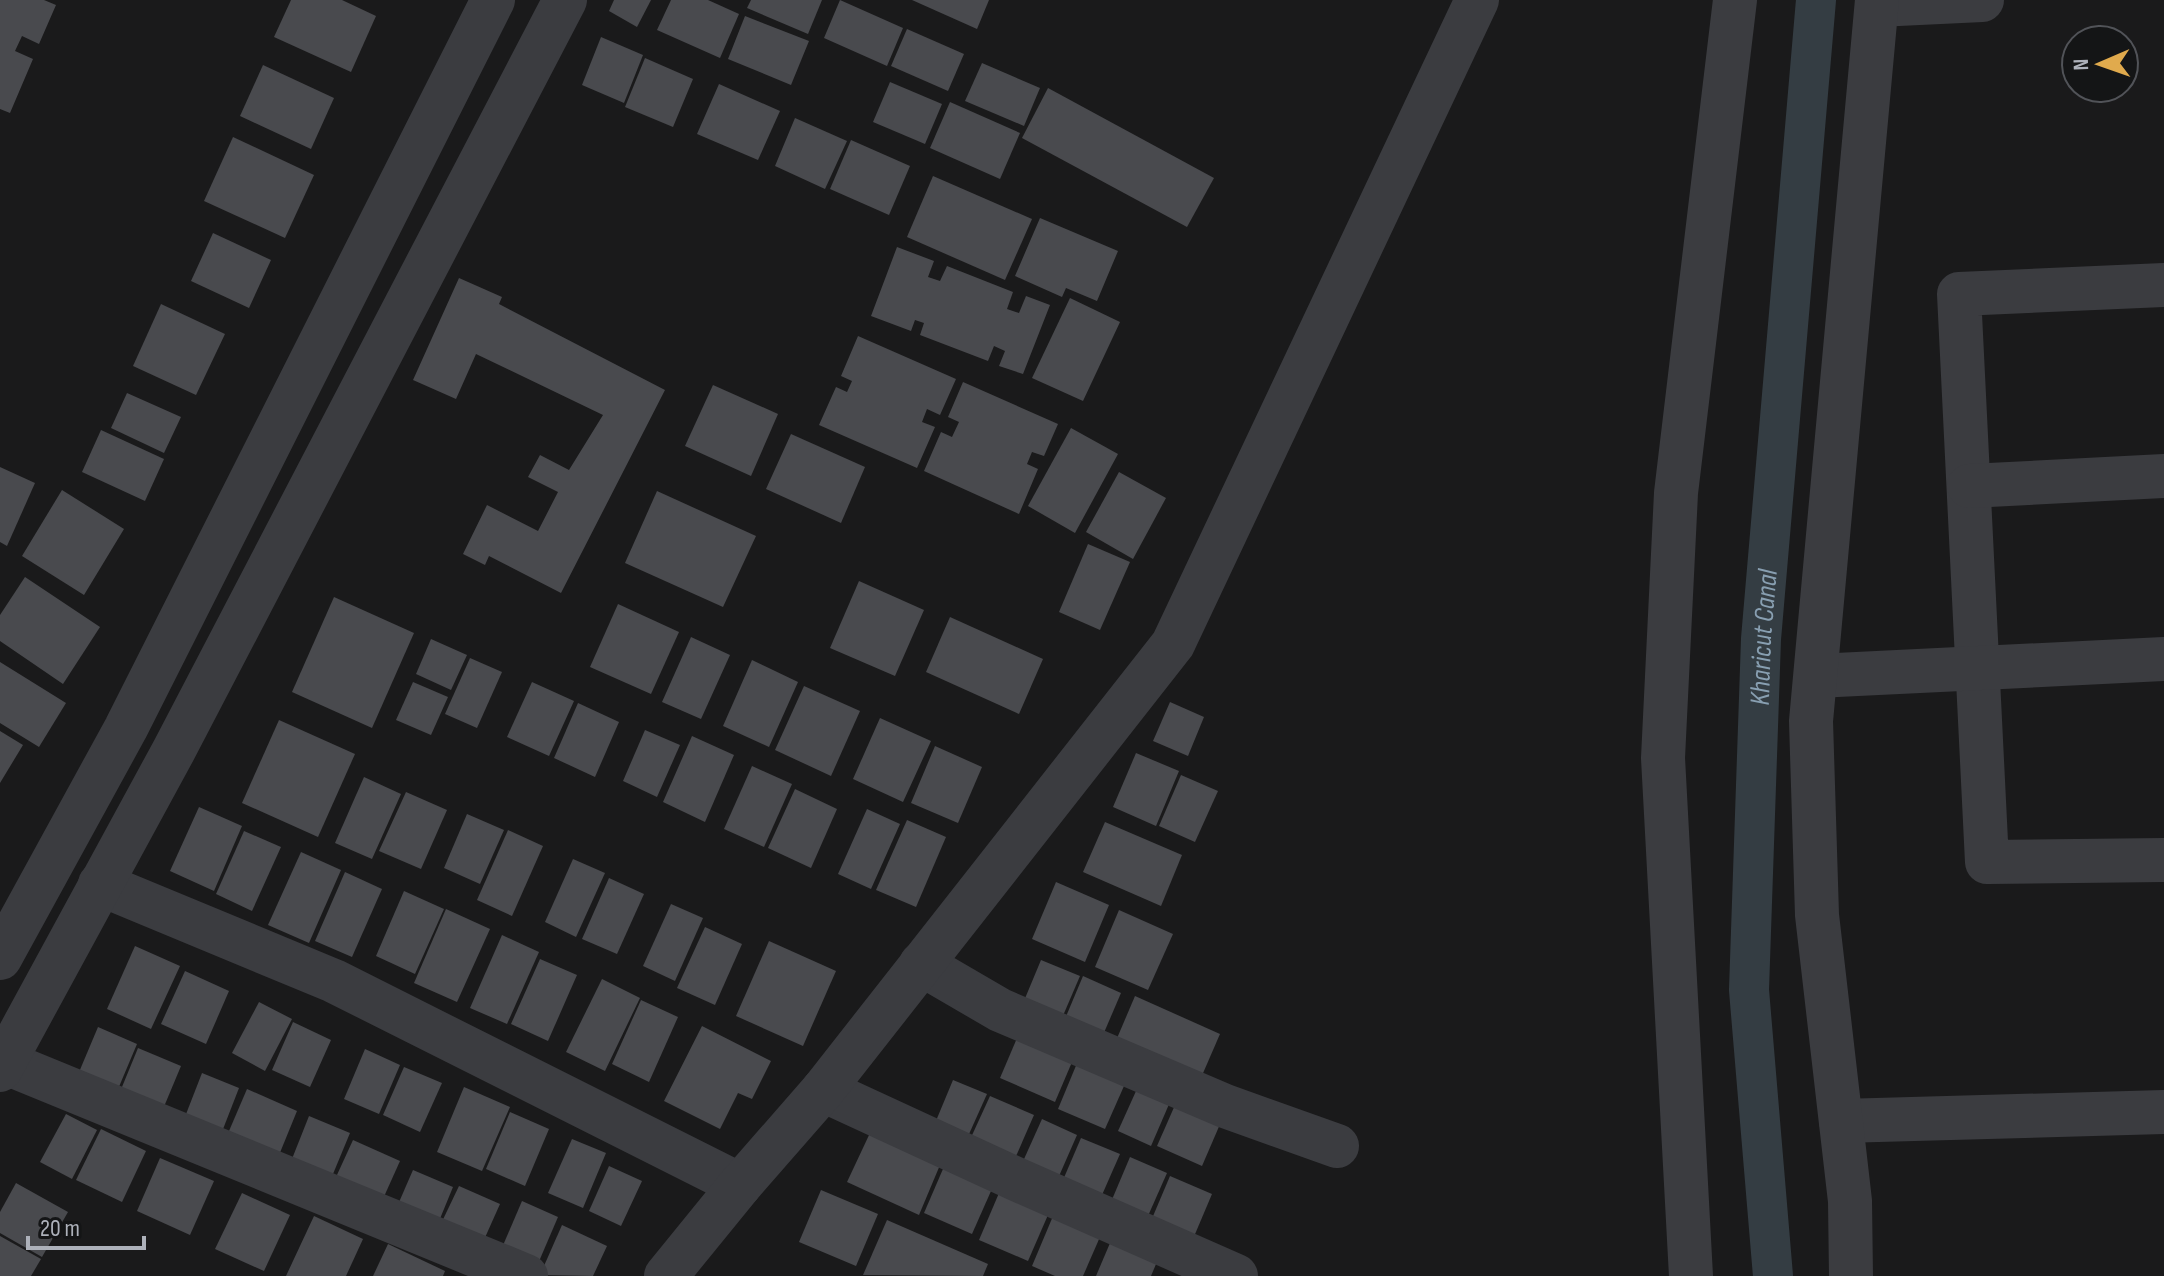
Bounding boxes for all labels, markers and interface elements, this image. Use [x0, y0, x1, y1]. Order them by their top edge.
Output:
north arrow [2060, 24, 2140, 104]
text: N [2068, 58, 2095, 71]
water label: Kharicut Canal [1744, 567, 1785, 706]
scale bar [28, 1200, 144, 1250]
text: 20 m [40, 1214, 80, 1243]

